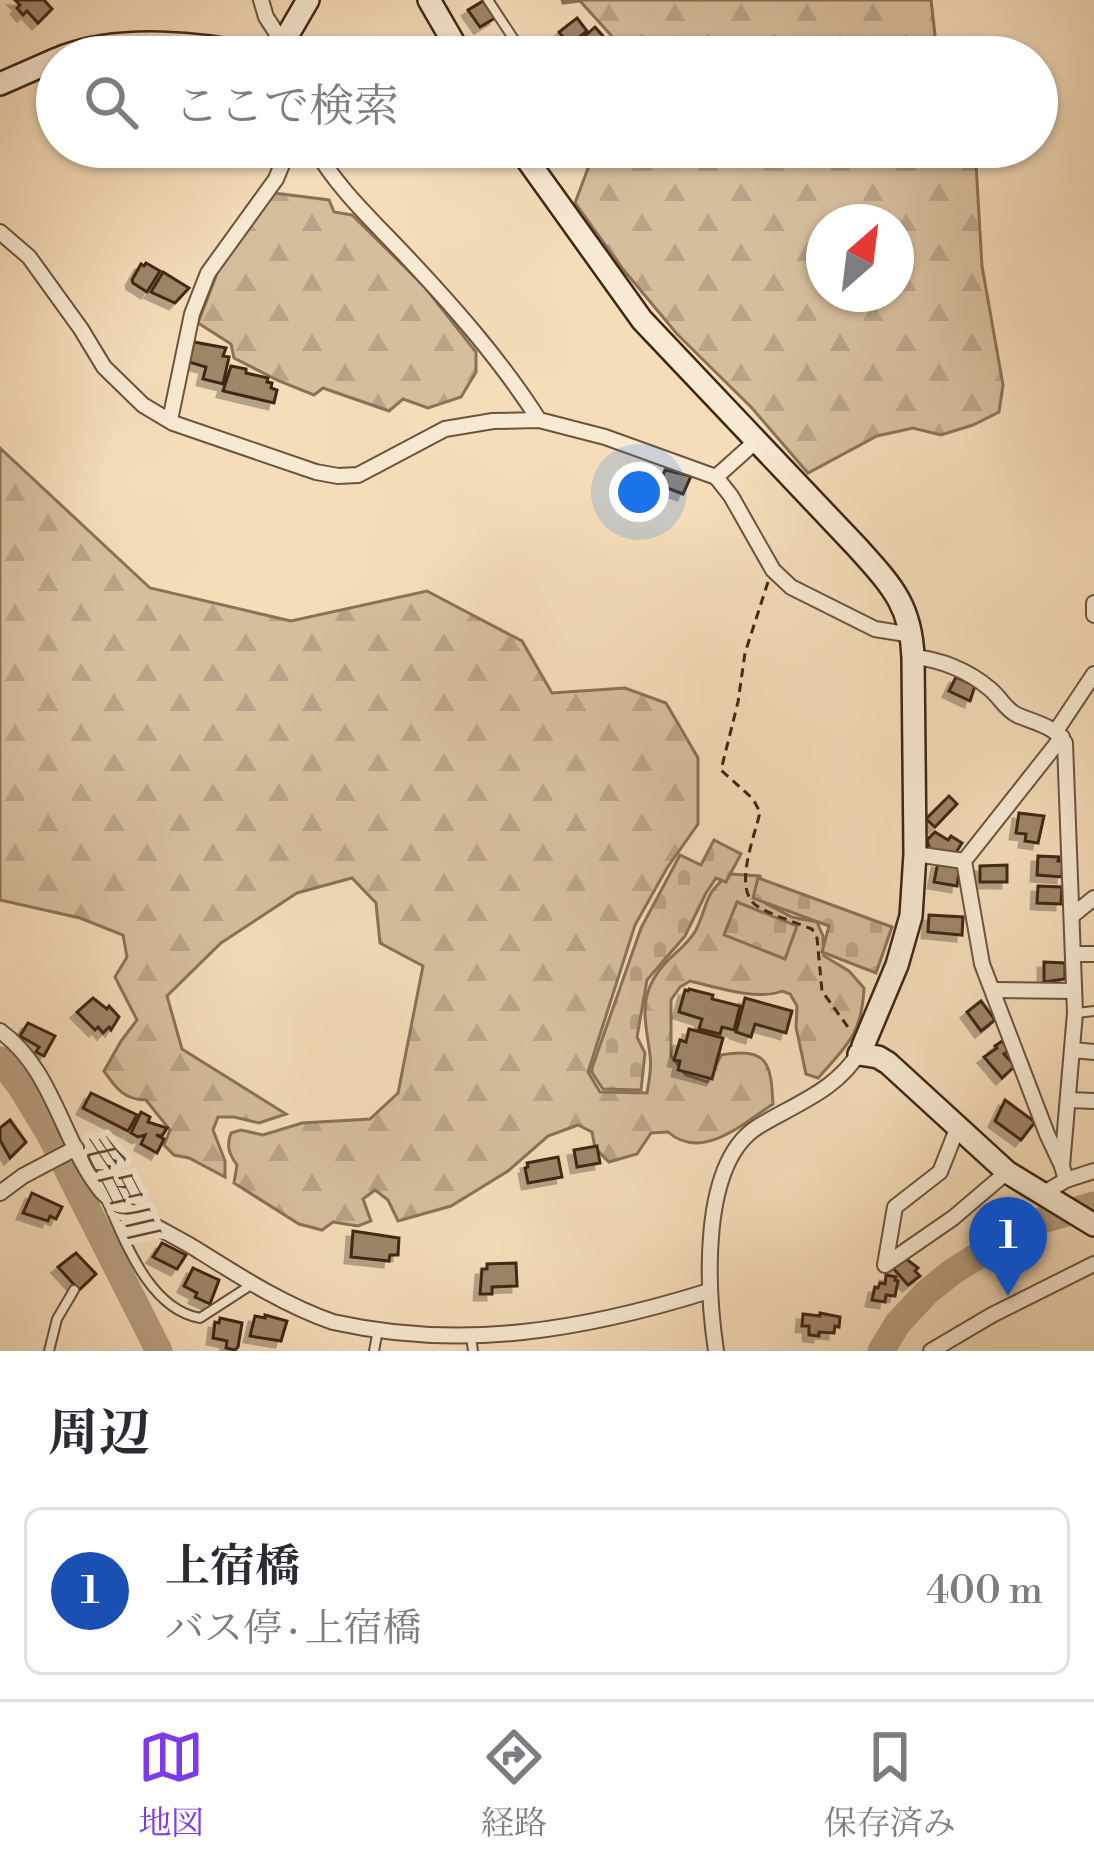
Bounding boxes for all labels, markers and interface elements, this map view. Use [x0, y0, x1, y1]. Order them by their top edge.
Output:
search box [36, 36, 1058, 168]
icon: search [78, 69, 144, 135]
text: ここで検索 [174, 79, 399, 136]
north arrow [806, 204, 914, 312]
your location [609, 462, 669, 522]
water label: 毛呂川 [68, 1123, 167, 1253]
pin: 1 [969, 1197, 1047, 1296]
text: 周辺 [48, 1403, 150, 1467]
text: 上宿橋 [165, 1539, 300, 1596]
text: 1 [81, 1567, 99, 1616]
text: 400 m [926, 1567, 1043, 1616]
text: バス停 · 上宿橋 [165, 1605, 422, 1654]
tab: 地図 [138, 1724, 204, 1845]
tab: 経路 [481, 1724, 547, 1845]
tab: 保存済み [824, 1724, 956, 1845]

